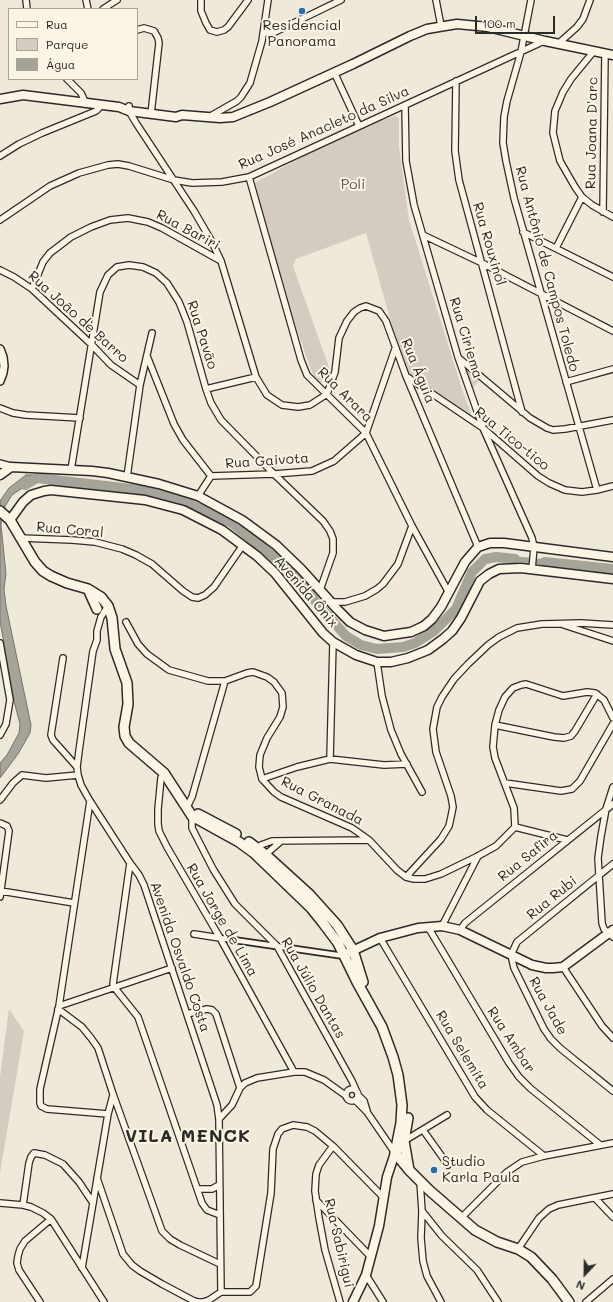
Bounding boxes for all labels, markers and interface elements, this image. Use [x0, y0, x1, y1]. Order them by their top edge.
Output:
marker: Residencial Panorama [297, 6, 307, 16]
legend [8, 8, 138, 80]
scale bar [477, 8, 557, 34]
text: 100 m [482, 15, 516, 31]
text: Rua [46, 16, 68, 32]
place label: Residencial Panorama [263, 18, 341, 50]
text: Parque [46, 36, 89, 52]
text: Água [46, 56, 75, 72]
street label: Rua Joana D'arc [583, 77, 601, 189]
street label: Rua José Anacleto da Silva [236, 83, 412, 173]
street label: Rua Antônio de Campos Toledo [511, 164, 583, 374]
park label: Poli [341, 177, 365, 193]
street label: Rua Rouxinol [469, 200, 509, 288]
street label: Rua Bariri [153, 206, 223, 254]
street label: Rua João de Barro [24, 268, 132, 366]
street label: Rua Ciriema [446, 295, 486, 381]
street label: Rua Pavão [183, 299, 221, 371]
street label: Rua Águia [397, 336, 439, 406]
street label: Rua Arara [314, 364, 376, 426]
street label: Rua Tico-tico [471, 404, 553, 474]
street label: Rua Gaivota [225, 450, 309, 472]
street label: Rua Coral [36, 519, 104, 541]
street label: Avenida Ônix [271, 553, 341, 631]
street label: Rua Granada [278, 773, 366, 829]
street label: Rua Safira [495, 827, 561, 885]
street label: Rua Jorge de Lima [183, 861, 261, 979]
street label: Rua Rubi [524, 873, 580, 923]
street label: Avenida Osvaldo Costa [146, 880, 214, 1034]
street label: Rua Júlio Dantas [277, 935, 349, 1041]
street label: Rua Jade [525, 974, 571, 1038]
street label: Rua Ambar [483, 1004, 539, 1076]
street label: Rua Selemita [432, 1008, 492, 1092]
district label: VILA MENCK [125, 1125, 251, 1147]
place label: Studio Karla Paula [442, 1154, 520, 1186]
marker: Studio Karla Paula [429, 1165, 439, 1175]
street label: Rua Sabirigui [321, 1197, 357, 1289]
north arrow [565, 1254, 605, 1294]
text: N [574, 1277, 587, 1294]

